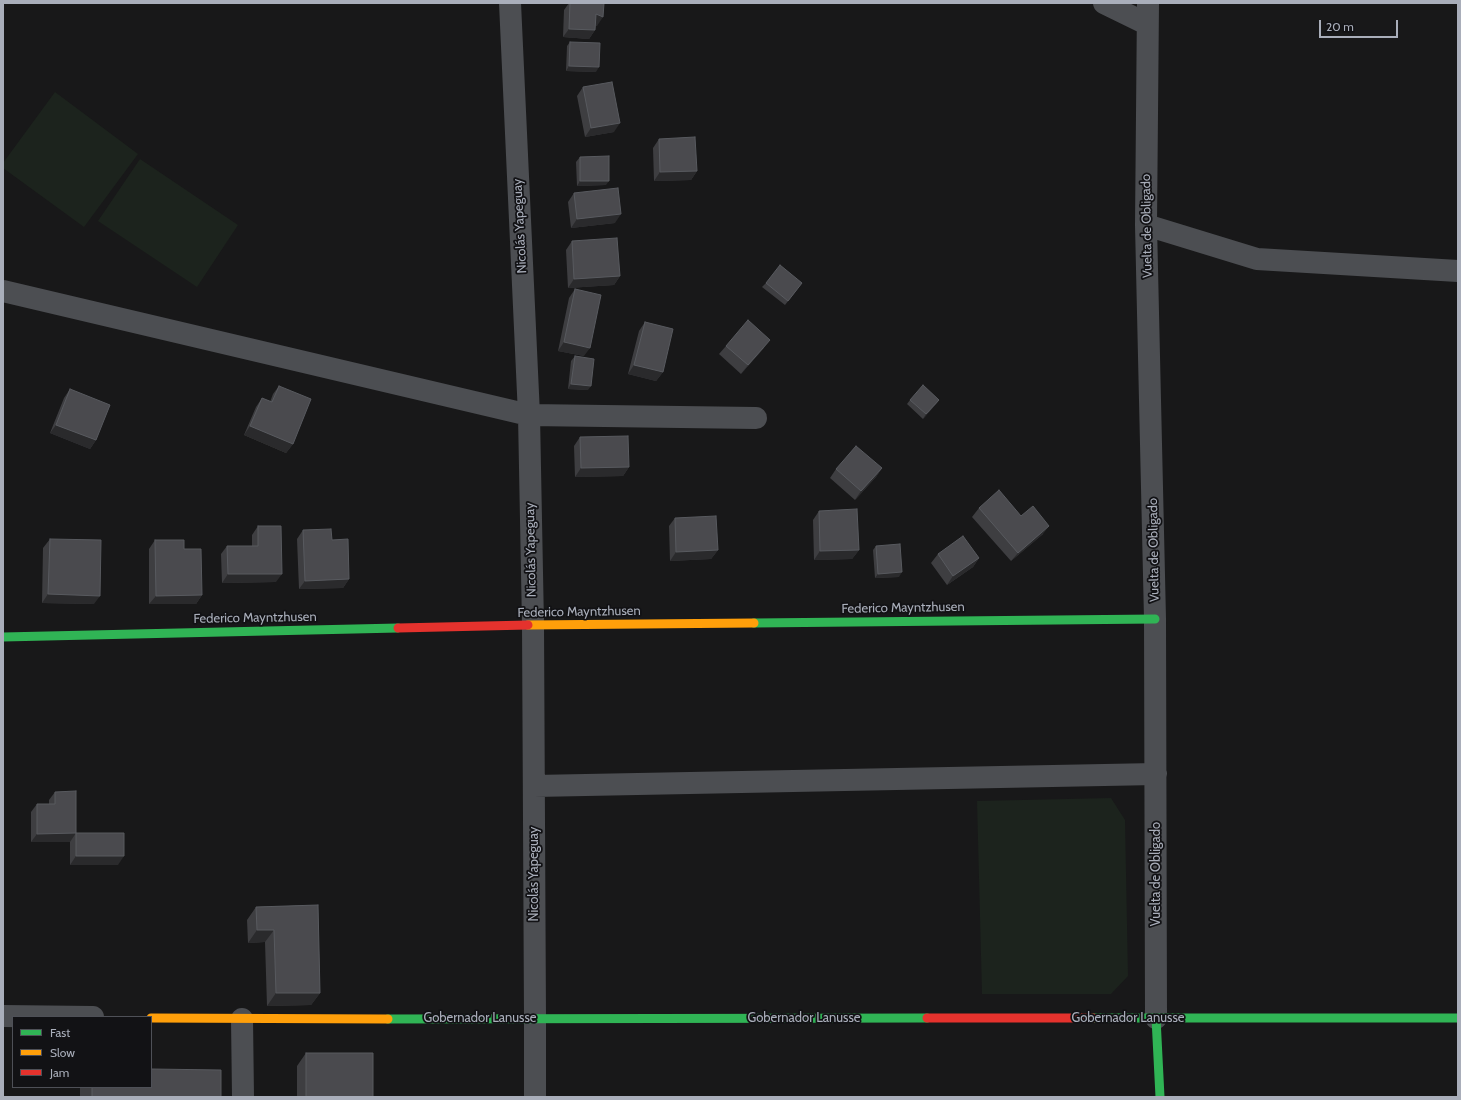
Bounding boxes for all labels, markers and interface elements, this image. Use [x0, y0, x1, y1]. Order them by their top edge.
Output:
scale bar [1321, 12, 1400, 38]
text: 20 m [1326, 19, 1354, 34]
street label: Vuelta de Obligado [1138, 174, 1156, 278]
street label: Nicolás Yapeguay [510, 178, 530, 274]
street label: Vuelta de Obligado [1145, 498, 1163, 602]
street label: Nicolás Yapeguay [522, 502, 540, 598]
street label: Federico Mayntzhusen [841, 599, 965, 617]
street label: Federico Mayntzhusen [517, 603, 641, 621]
street label: Federico Mayntzhusen [193, 609, 317, 627]
street label: Vuelta de Obligado [1148, 822, 1164, 926]
street label: Nicolás Yapeguay [526, 827, 542, 921]
street label: Gobernador Lanusse [424, 1010, 536, 1026]
street label: Gobernador Lanusse [748, 1010, 860, 1026]
street label: Gobernador Lanusse [1072, 1010, 1184, 1026]
legend [12, 1016, 152, 1088]
text: Fast [50, 1025, 70, 1040]
text: Slow [50, 1045, 75, 1060]
text: Jam [50, 1065, 69, 1080]

